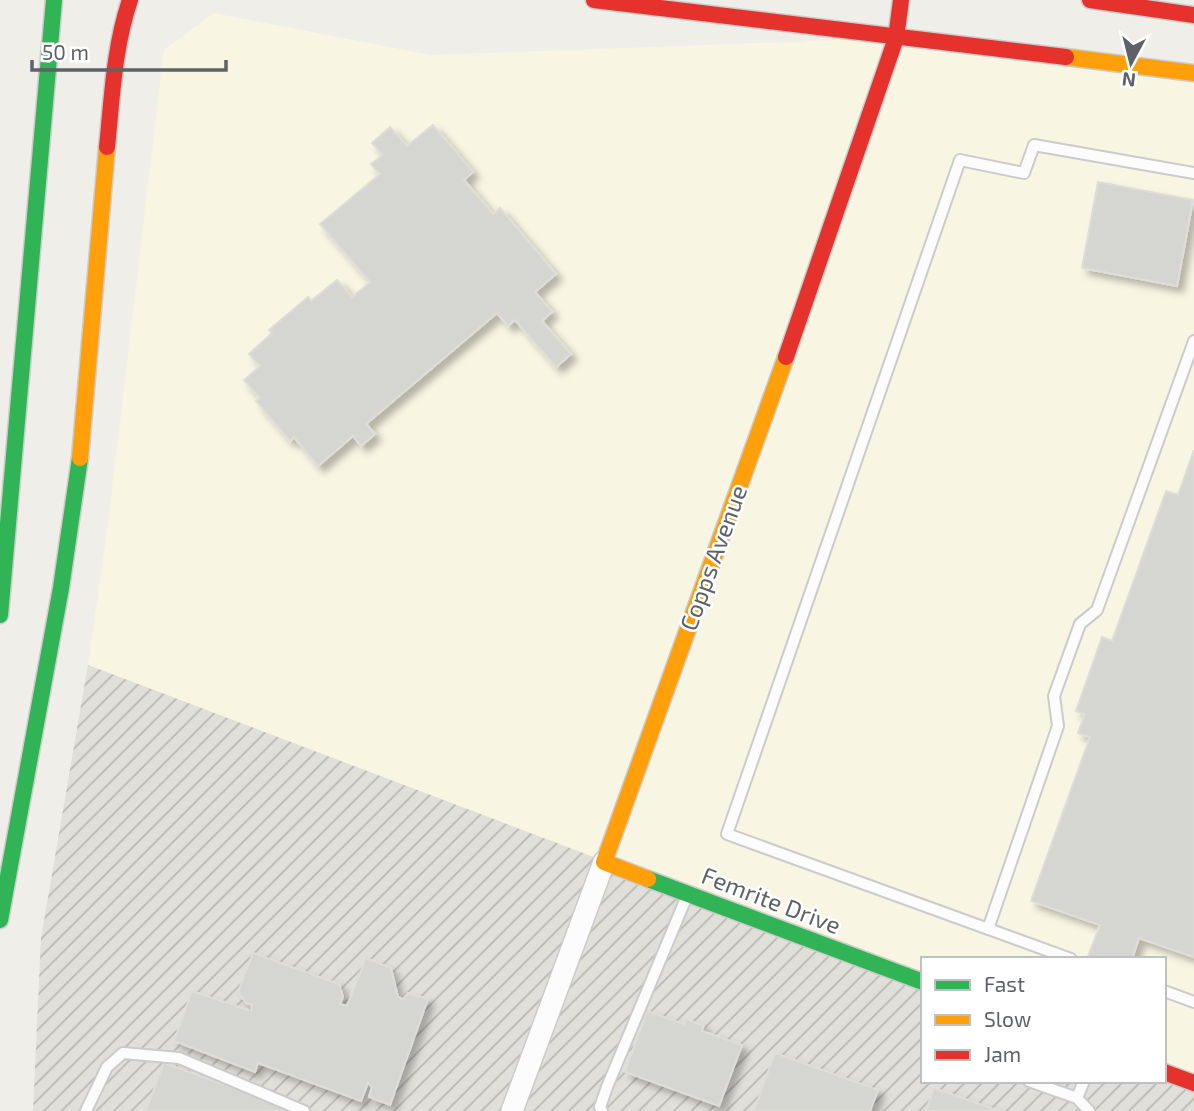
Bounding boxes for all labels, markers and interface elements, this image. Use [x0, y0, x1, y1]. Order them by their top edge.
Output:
scale bar [32, 28, 226, 72]
north arrow [1096, 28, 1166, 98]
text: 50 m [42, 39, 89, 64]
text: N [1121, 68, 1137, 93]
street label: Copps Avenue [673, 481, 752, 634]
street label: Femrite Drive [698, 860, 845, 939]
legend [921, 957, 1166, 1083]
text: Fast [984, 971, 1025, 996]
text: Slow [984, 1006, 1031, 1031]
text: Jam [984, 1041, 1021, 1066]

